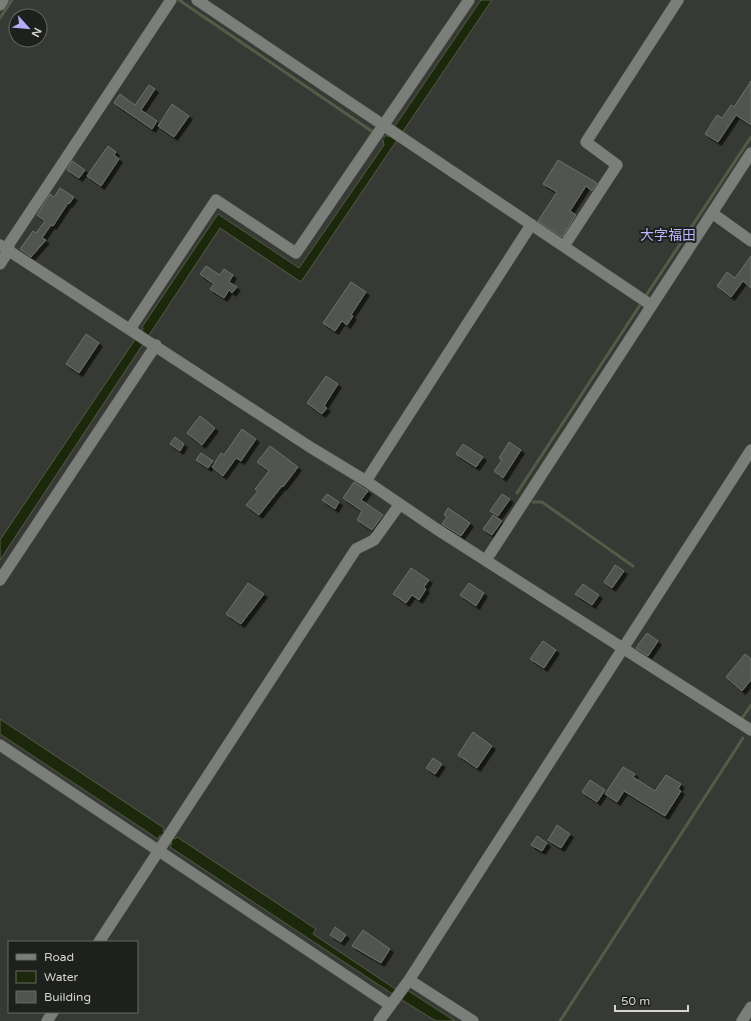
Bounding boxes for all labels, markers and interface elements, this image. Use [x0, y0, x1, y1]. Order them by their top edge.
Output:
north arrow [8, 8, 48, 48]
text: N [29, 25, 44, 39]
district label: 大字福田 [640, 227, 696, 244]
legend [8, 941, 138, 1013]
text: Road [44, 950, 74, 964]
text: Water [44, 970, 79, 984]
scale bar [615, 987, 688, 1013]
text: Building [44, 990, 91, 1004]
text: 50 m [621, 994, 650, 1008]

